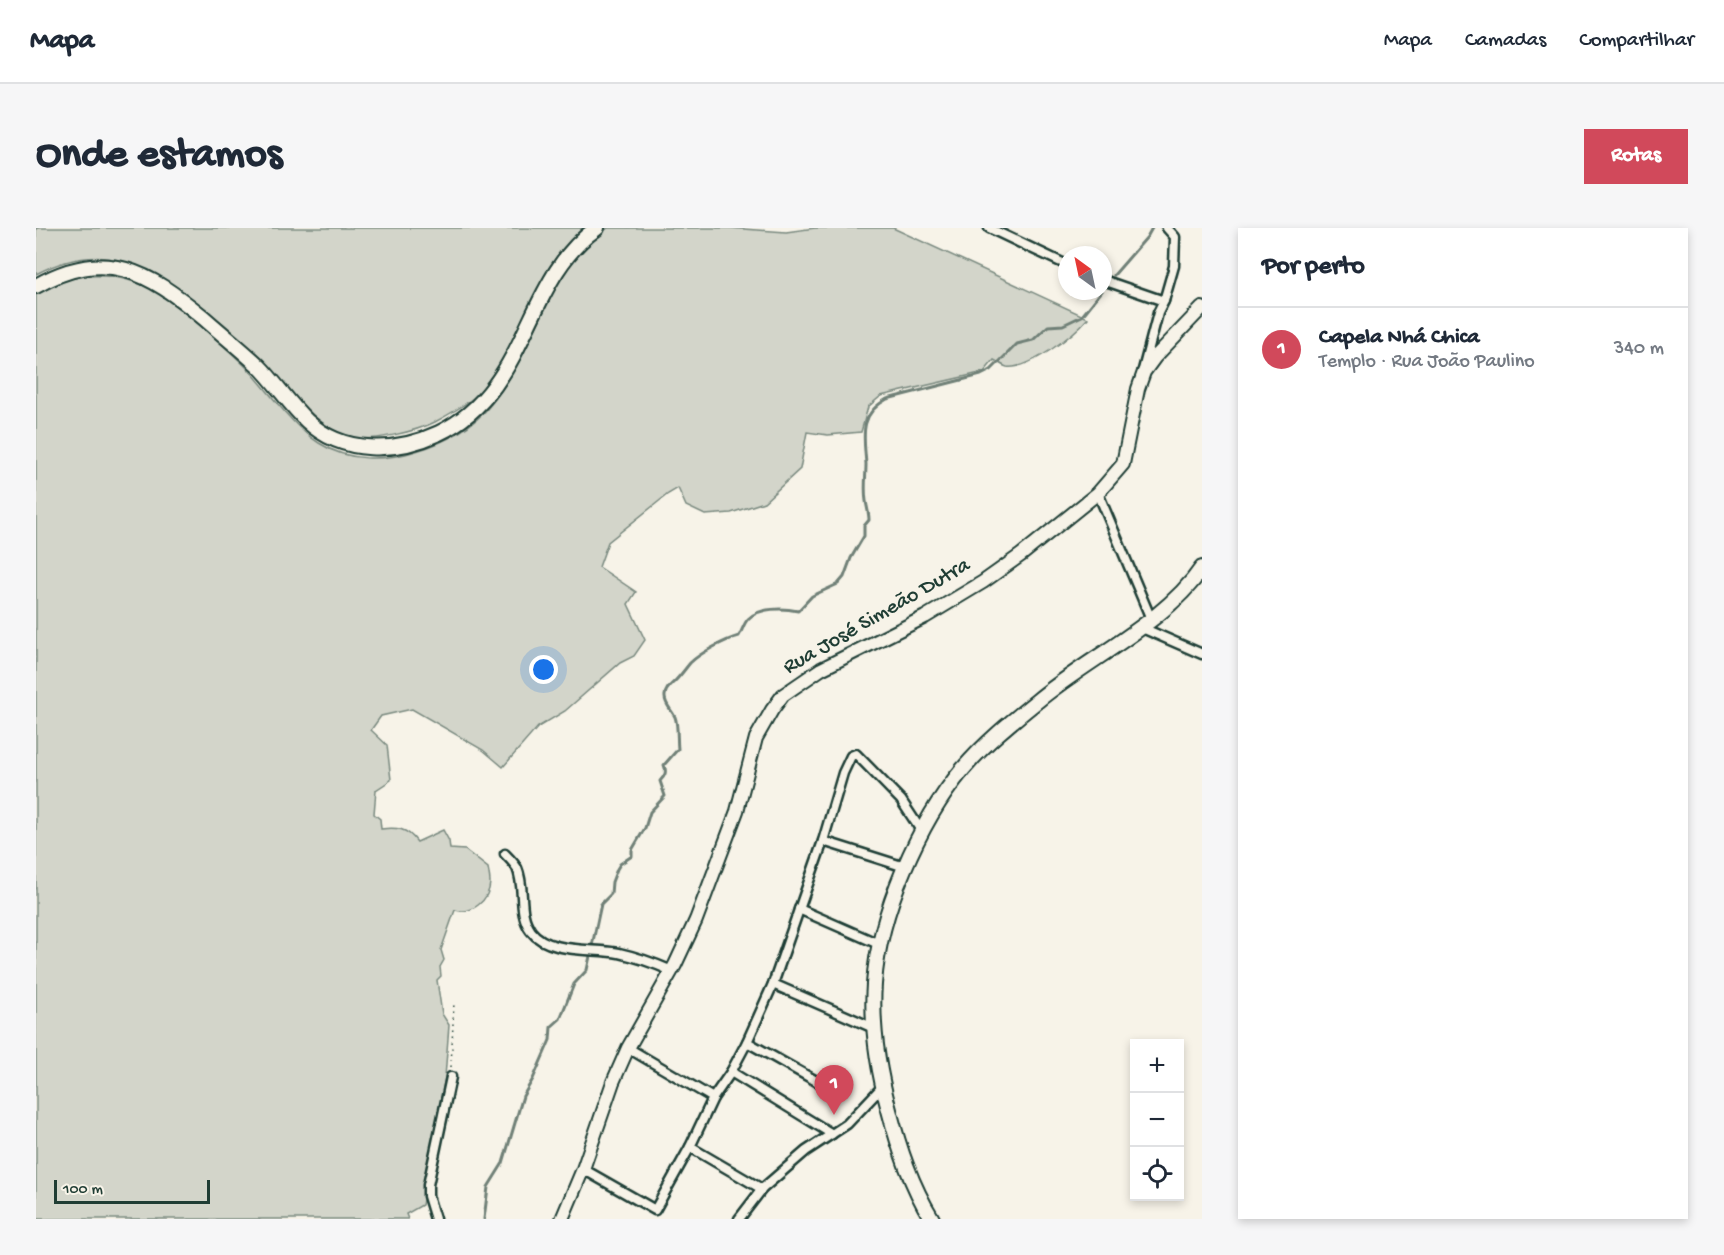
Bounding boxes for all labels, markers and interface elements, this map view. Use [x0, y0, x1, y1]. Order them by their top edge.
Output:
text: Mapa [30, 25, 94, 58]
text: Mapa [1384, 29, 1432, 54]
text: Camadas [1465, 29, 1546, 54]
text: Compartilhar [1579, 29, 1694, 54]
button: Rotas [1584, 129, 1688, 184]
text: Onde estamos [36, 132, 282, 181]
north arrow [1058, 246, 1112, 300]
text: Por perto [1262, 252, 1365, 283]
text: Capela Nhá Chica [1319, 325, 1479, 351]
text: 1 [1277, 338, 1286, 361]
text: 340 m [1614, 338, 1664, 361]
text: Templo · Rua João Paulino [1319, 351, 1535, 374]
street label: Rua José Simeão Dutra [779, 552, 976, 681]
your location [529, 655, 558, 684]
map controls [1130, 1039, 1184, 1201]
button: + [1130, 1039, 1184, 1093]
pin: 1 [814, 1066, 854, 1115]
button: − [1130, 1093, 1184, 1147]
button: locate [1130, 1147, 1184, 1201]
scale bar [54, 1177, 210, 1204]
text: 100 m [63, 1181, 103, 1200]

